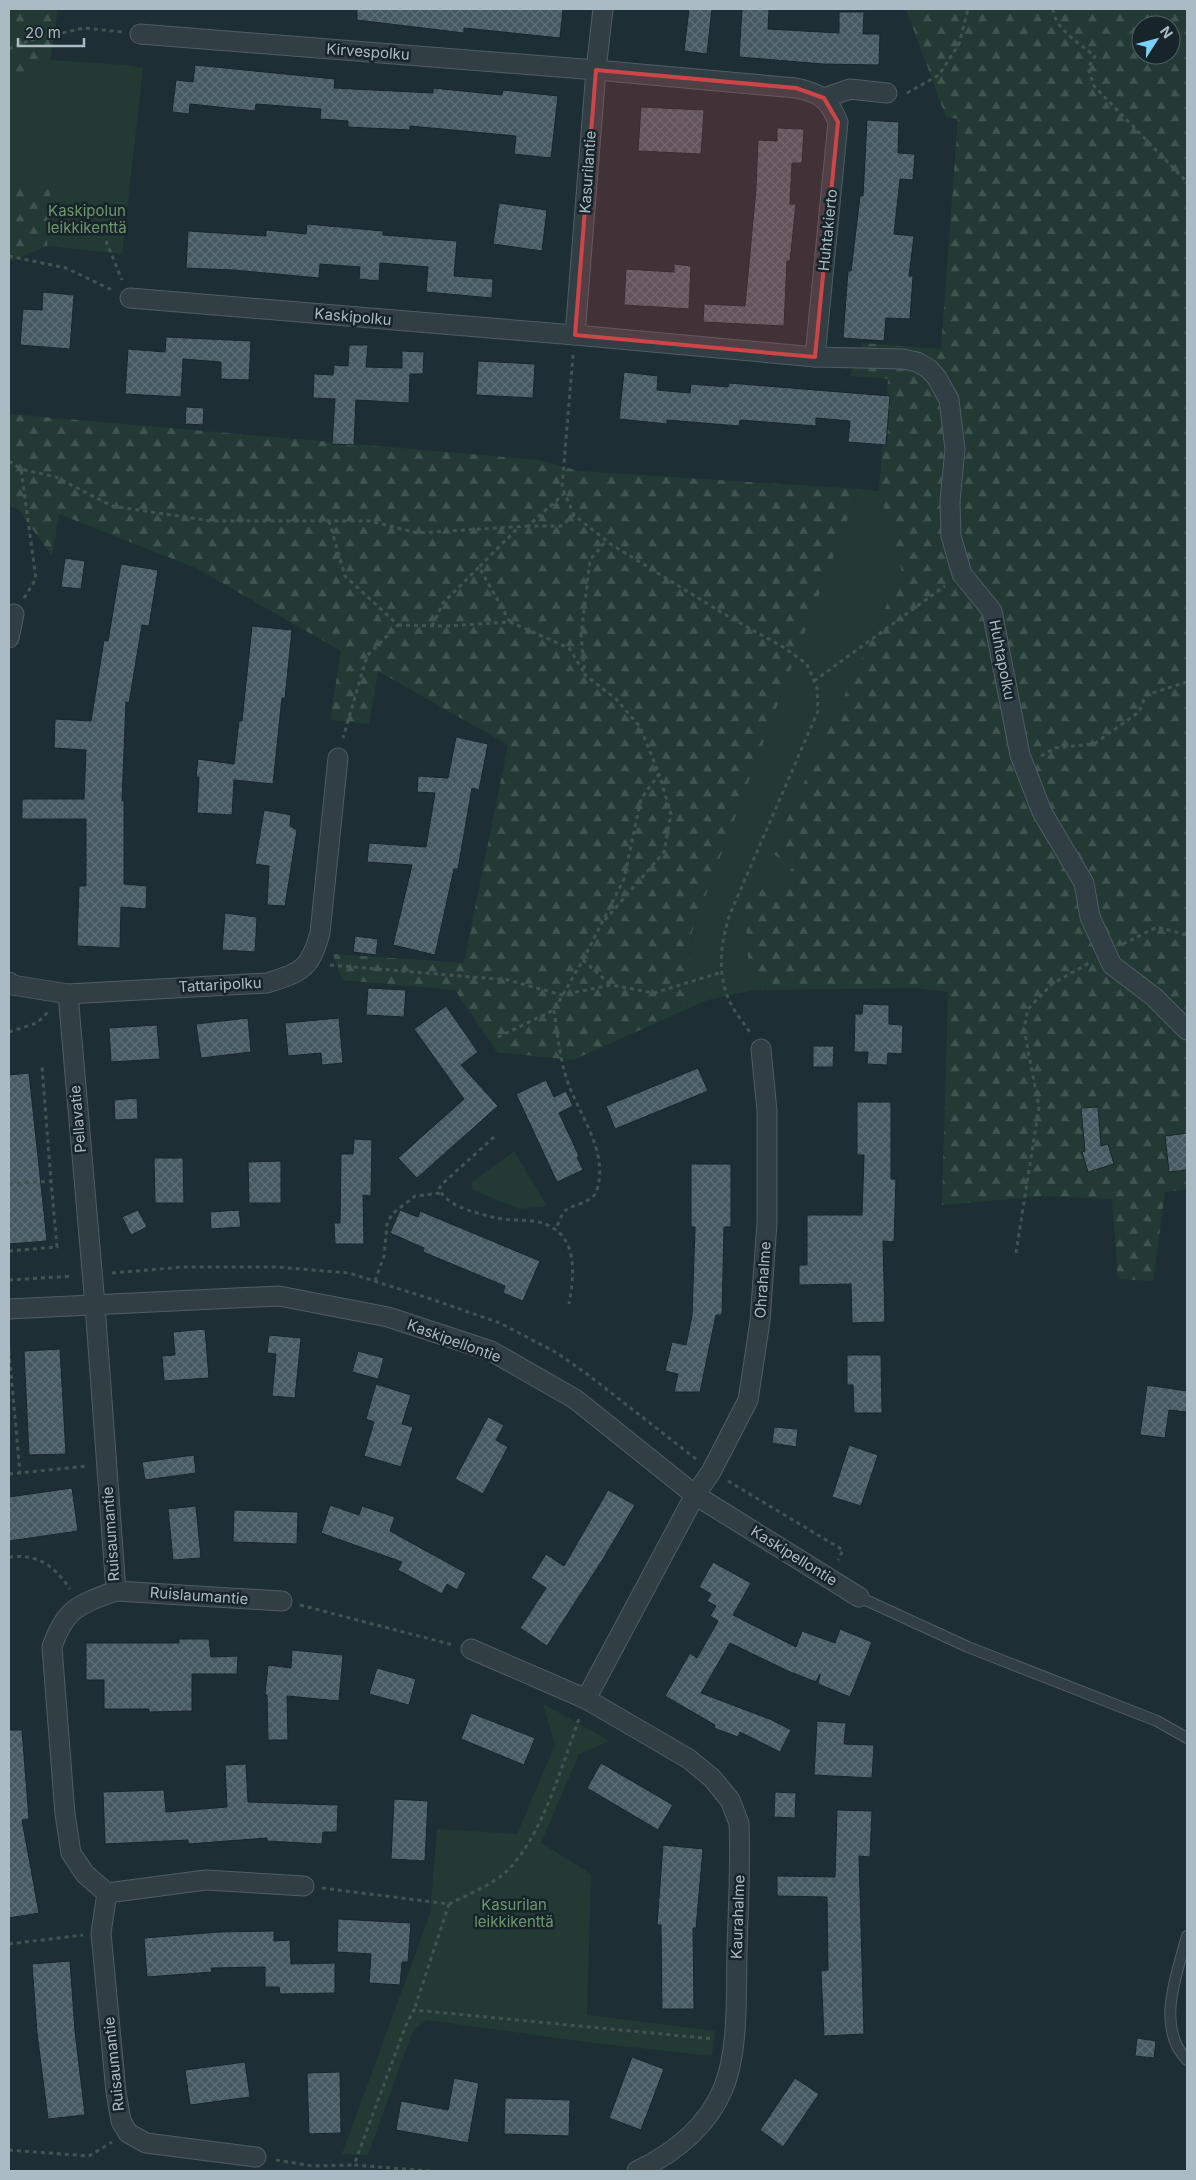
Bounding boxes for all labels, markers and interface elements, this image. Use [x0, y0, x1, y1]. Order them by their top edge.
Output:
scale bar [18, 15, 84, 47]
north arrow [1131, 15, 1181, 65]
text: 20 m [25, 23, 61, 42]
text: N [1157, 23, 1177, 41]
street label: Kirvespolku [326, 39, 410, 64]
street label: Kasurilantie [575, 130, 600, 214]
street label: Huhtakierto [814, 188, 841, 272]
park label: Kaskipolun leikkikenttä [47, 201, 127, 237]
street label: Kaskipolku [314, 304, 392, 329]
street label: Huhtapolku [985, 618, 1020, 702]
street label: Tattaripolku [178, 973, 262, 996]
street label: Pellavatie [65, 1084, 90, 1154]
street label: Ohrahalme [750, 1241, 775, 1319]
street label: Kaskipellontie [405, 1315, 504, 1366]
street label: Ruisaumantie [98, 1486, 123, 1582]
street label: Kaskipellontie [747, 1521, 841, 1590]
street label: Ruislaumantie [149, 1583, 249, 1608]
street label: Kaurahalme [727, 1875, 748, 1959]
park label: Kasurilan leikkikenttä [474, 1895, 554, 1931]
street label: Ruisaumantie [99, 2016, 128, 2112]

